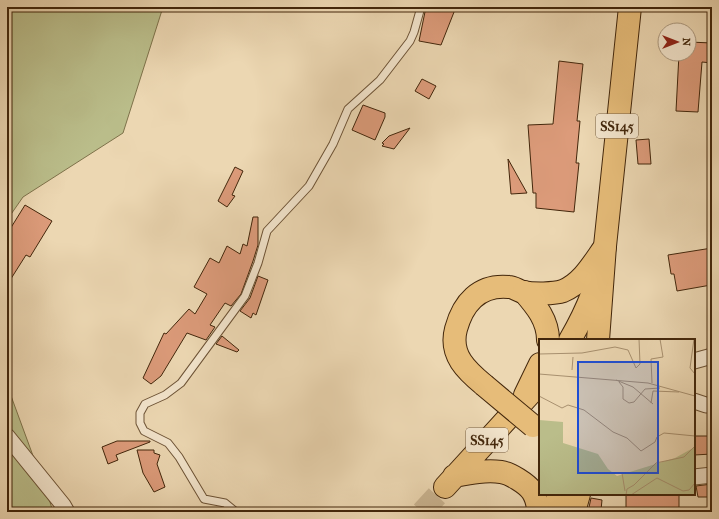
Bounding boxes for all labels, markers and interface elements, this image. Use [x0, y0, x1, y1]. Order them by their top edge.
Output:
north arrow [657, 22, 697, 62]
text: N [680, 38, 693, 47]
road number: SS145 [596, 114, 638, 138]
inset map [539, 339, 695, 495]
road number: SS145 [466, 428, 508, 452]

